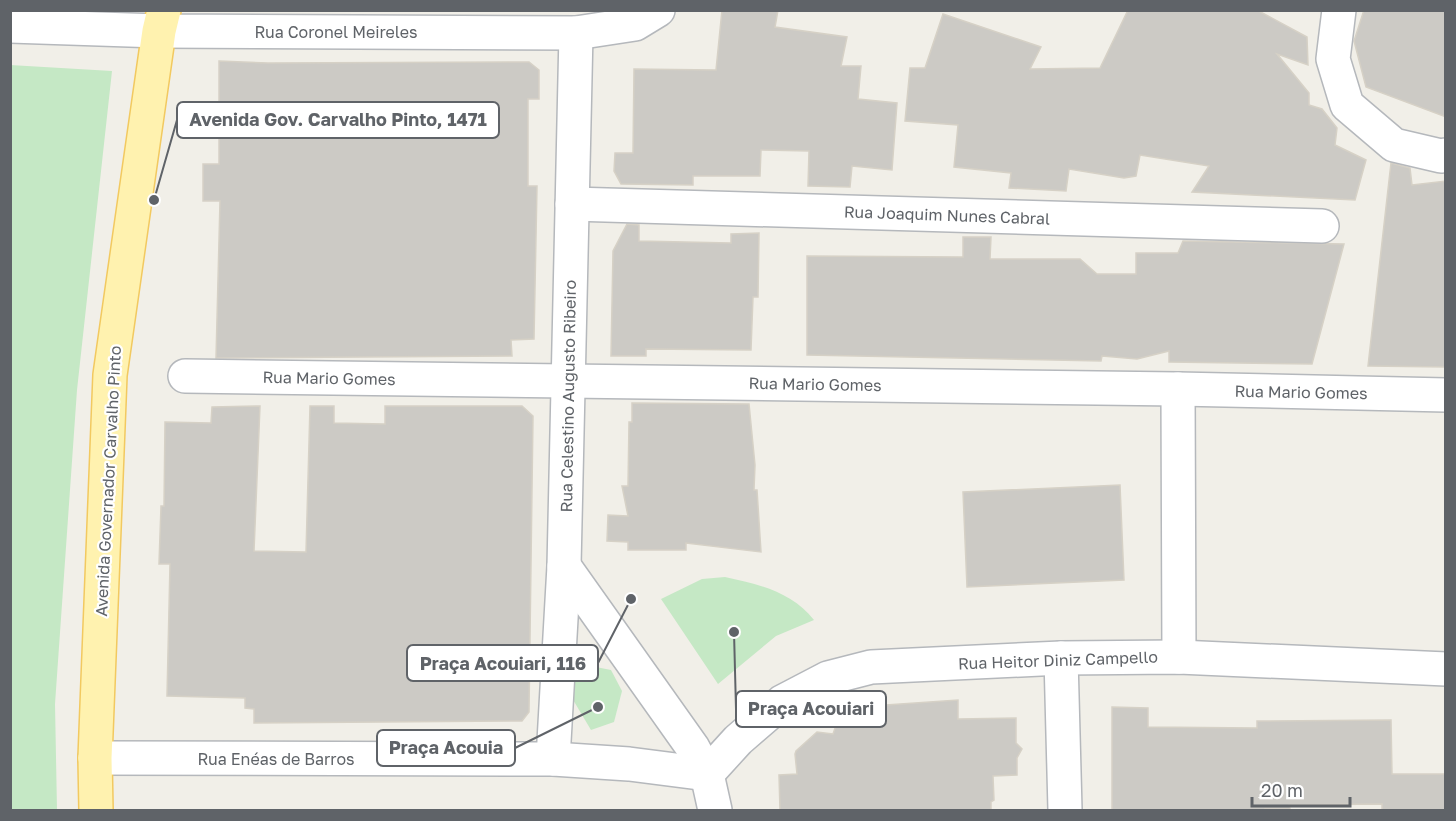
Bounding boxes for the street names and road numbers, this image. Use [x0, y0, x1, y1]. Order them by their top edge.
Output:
street label: Rua Coronel Meireles [254, 22, 418, 42]
street label: Rua Joaquim Nunes Cabral [844, 201, 1050, 229]
street label: Rua Celestino Augusto Ribeiro [556, 280, 580, 512]
street label: Avenida Governador Carvalho Pinto [91, 345, 125, 617]
street label: Rua Mario Gomes [262, 367, 396, 389]
street label: Rua Mario Gomes [748, 373, 882, 395]
street label: Rua Mario Gomes [1234, 381, 1368, 403]
street label: Rua Heitor Diniz Campello [958, 647, 1158, 673]
street label: Rua Enéas de Barros [198, 749, 354, 769]

